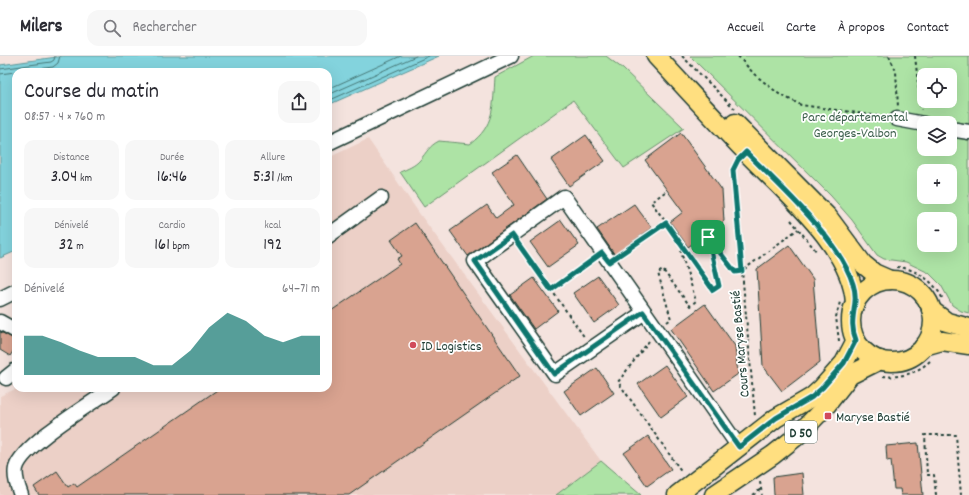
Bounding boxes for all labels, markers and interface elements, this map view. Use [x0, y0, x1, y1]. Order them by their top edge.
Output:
search box [87, 10, 367, 46]
text: Milers [20, 14, 63, 41]
icon: search [101, 17, 123, 39]
text: Rechercher [133, 17, 197, 39]
text: Accueil [727, 18, 764, 38]
text: Carte [786, 18, 816, 38]
text: À propos [838, 18, 885, 38]
text: Contact [907, 18, 949, 38]
map controls [917, 68, 957, 252]
button: locate [917, 68, 957, 108]
text: Course du matin [24, 77, 159, 108]
button: share [278, 81, 320, 123]
text: 08:57 · 4 × 760 m [24, 108, 105, 127]
park label: Parc départemental Georges-Valbon [802, 108, 909, 144]
button: layers [917, 116, 957, 156]
text: Distance [53, 150, 89, 166]
text: Durée [160, 150, 184, 166]
text: Allure [260, 150, 285, 166]
button: + [917, 164, 957, 204]
text: 3.04 [51, 166, 77, 190]
text: 16:46 [157, 166, 187, 190]
text: 5:31 [253, 166, 275, 190]
text: km [77, 171, 92, 187]
text: /km [275, 171, 293, 187]
button: − [917, 212, 957, 252]
text: Dénivelé [54, 218, 88, 234]
text: Cardio [159, 218, 185, 234]
text: kcal [264, 218, 281, 234]
pin [691, 220, 725, 254]
icon: arrive [697, 226, 719, 248]
text: 32 [59, 234, 74, 258]
text: 161 [154, 234, 170, 258]
text: 192 [263, 234, 282, 258]
text: m [74, 239, 84, 255]
text: bpm [170, 239, 190, 255]
text: Dénivelé [24, 280, 65, 299]
text: 64–71 m [282, 280, 320, 299]
street label: Cours Maryse Bastié [726, 290, 756, 398]
place label: ID Logistics [421, 337, 482, 357]
marker: ID Logistics [408, 340, 418, 350]
place label: Maryse Bastié [836, 408, 910, 428]
marker: Maryse Bastié [823, 411, 833, 421]
road number: D 50 [785, 421, 817, 443]

